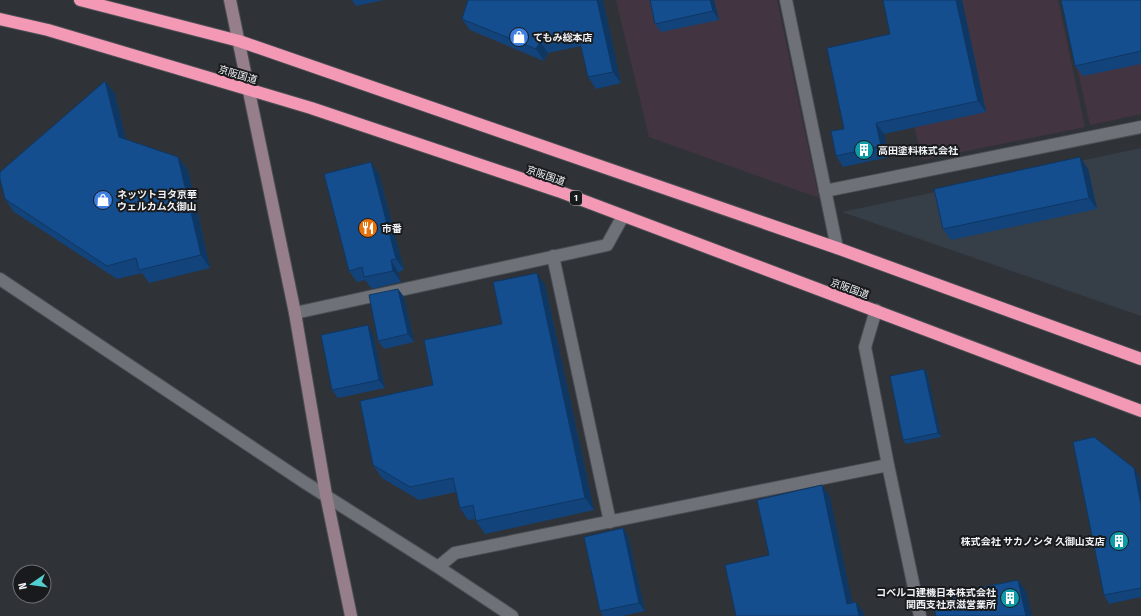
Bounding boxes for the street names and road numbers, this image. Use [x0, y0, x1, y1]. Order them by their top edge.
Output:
street label: 京阪国道 [217, 63, 259, 87]
street label: 京阪国道 [525, 164, 567, 188]
road number: 1 [570, 191, 582, 205]
street label: 京阪国道 [829, 276, 871, 301]

